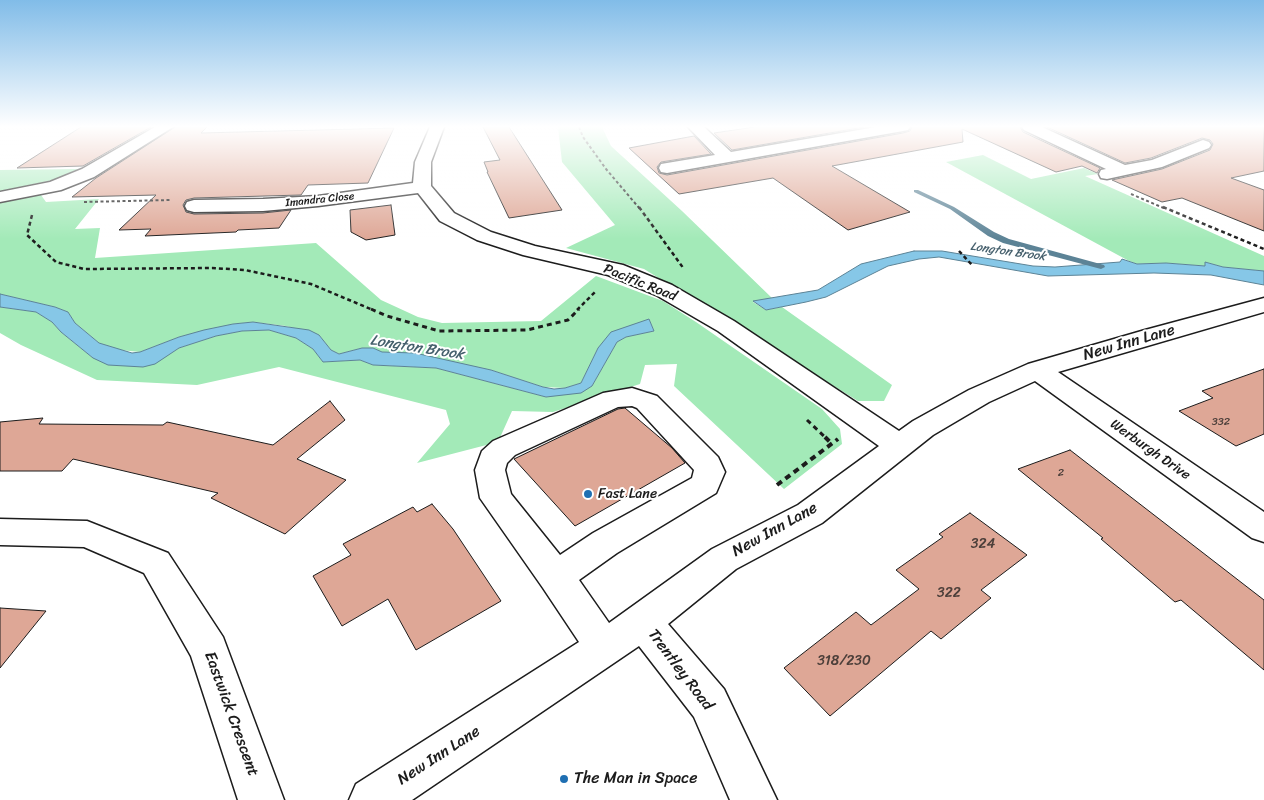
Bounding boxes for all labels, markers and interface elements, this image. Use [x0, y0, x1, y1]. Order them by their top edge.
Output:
street label: Imandra Close [285, 190, 355, 210]
water label: Longton Brook [969, 240, 1047, 264]
street label: Pacific Road [601, 261, 679, 305]
street label: New Inn Lane [1081, 321, 1177, 365]
water label: Longton Brook [369, 332, 465, 364]
house number: 332 [1212, 415, 1230, 429]
street label: Werburgh Drive [1107, 416, 1193, 484]
house number: 2 [1058, 466, 1064, 480]
place label: Fast Lane [598, 486, 657, 502]
marker: Fast Lane [582, 488, 594, 500]
street label: New Inn Lane [729, 499, 821, 561]
house number: 324 [971, 536, 995, 552]
house number: 322 [937, 585, 961, 601]
street label: Trentley Road [643, 626, 717, 714]
street label: Eastwick Crescent [200, 649, 262, 779]
house number: 318/230 [817, 653, 871, 669]
street label: New Inn Lane [394, 722, 484, 790]
place label: The Man in Space [574, 769, 697, 789]
marker: The Man in Space [558, 773, 570, 785]

